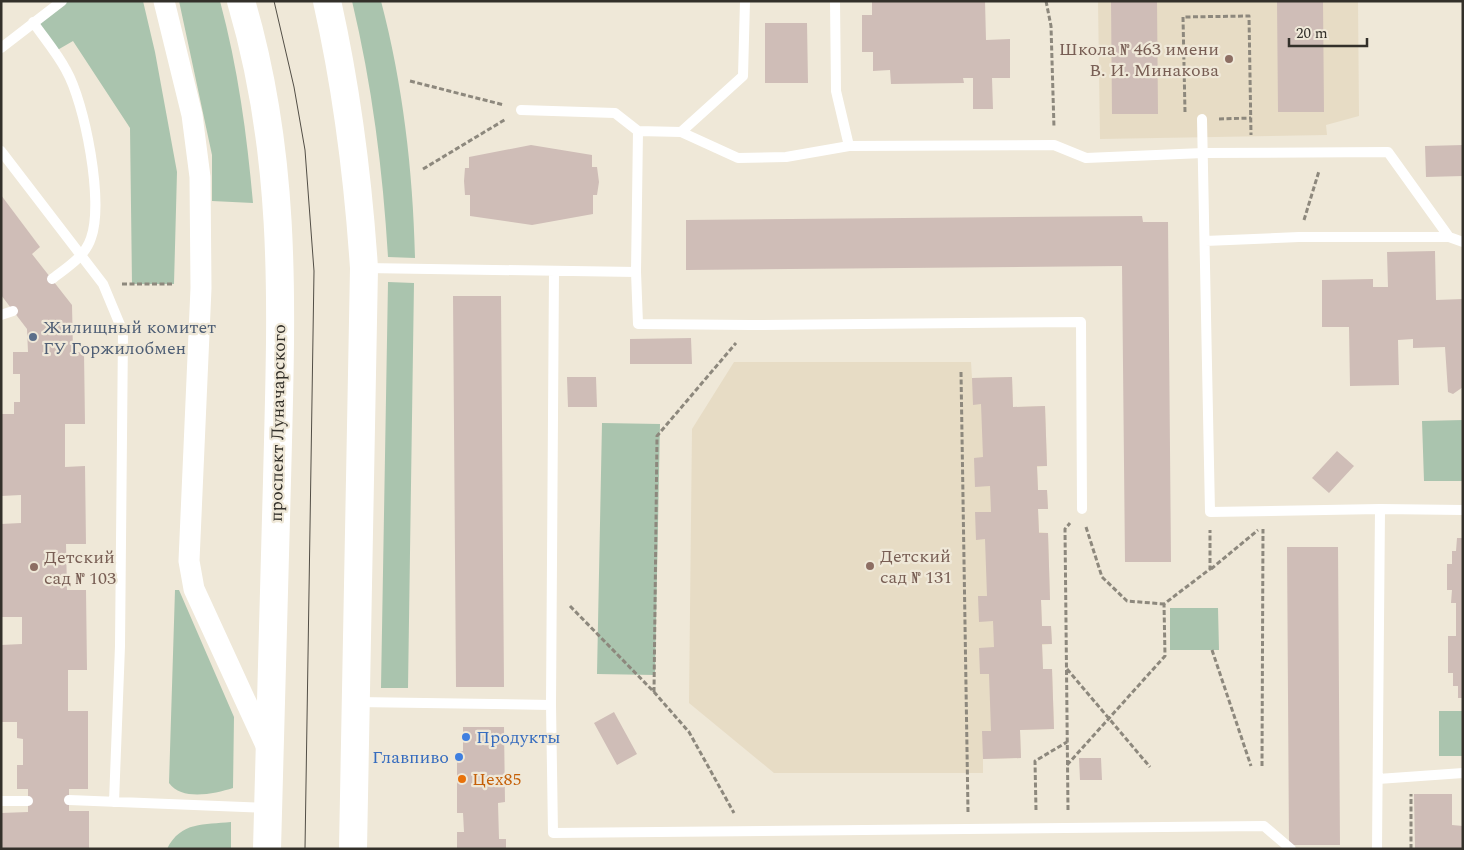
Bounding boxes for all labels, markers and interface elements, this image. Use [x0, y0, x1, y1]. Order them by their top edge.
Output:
scale bar [1289, 15, 1366, 47]
text: 20 m [1296, 22, 1328, 45]
place label: Школа № 463 имени В. И. Минакова [1059, 36, 1219, 84]
marker: Школа № 463 имени В. И. Минакова [1223, 53, 1235, 65]
place label: Жилищный комитет ГУ Горжилобмен [43, 314, 216, 362]
street label: проспект Луначарского [263, 324, 293, 522]
marker: Жилищный комитет ГУ Горжилобмен [27, 331, 39, 343]
place label: Детский сад № 131 [880, 543, 952, 591]
place label: Детский сад № 103 [44, 544, 116, 592]
marker: Детский сад № 131 [864, 560, 876, 572]
marker: Детский сад № 103 [28, 561, 40, 573]
place label: Продукты [476, 724, 561, 751]
marker: Продукты [460, 731, 472, 743]
place label: Главпиво [372, 744, 449, 771]
marker: Главпиво [453, 751, 465, 763]
place label: Цех85 [472, 766, 522, 793]
marker: Цех85 [456, 773, 468, 785]

